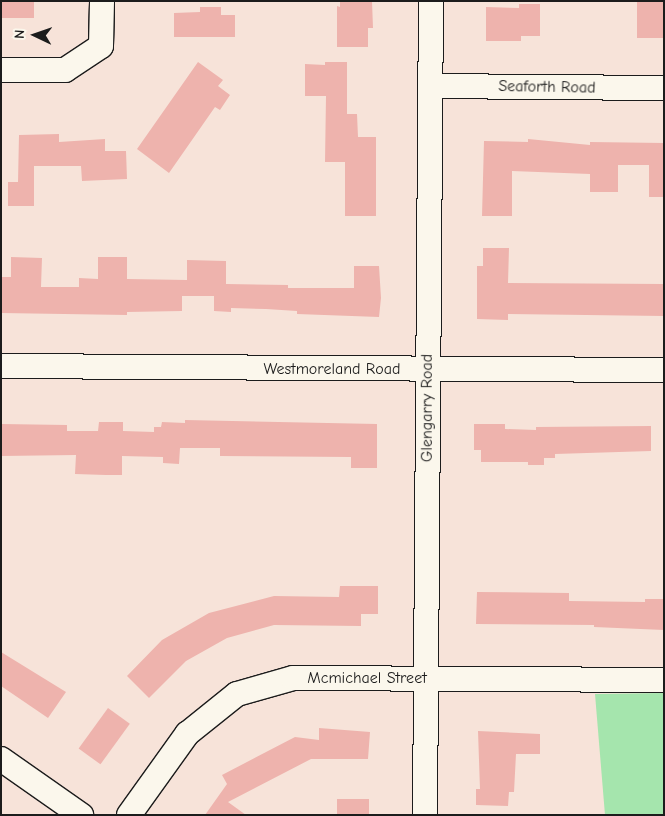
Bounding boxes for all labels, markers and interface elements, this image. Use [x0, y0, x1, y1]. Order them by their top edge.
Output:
north arrow [10, 10, 60, 60]
text: N [11, 29, 28, 39]
street label: Seaforth Road [498, 77, 596, 97]
street label: Glengarry Road [417, 354, 437, 462]
street label: Westmoreland Road [264, 359, 400, 379]
street label: Mcmichael Street [307, 668, 427, 688]

